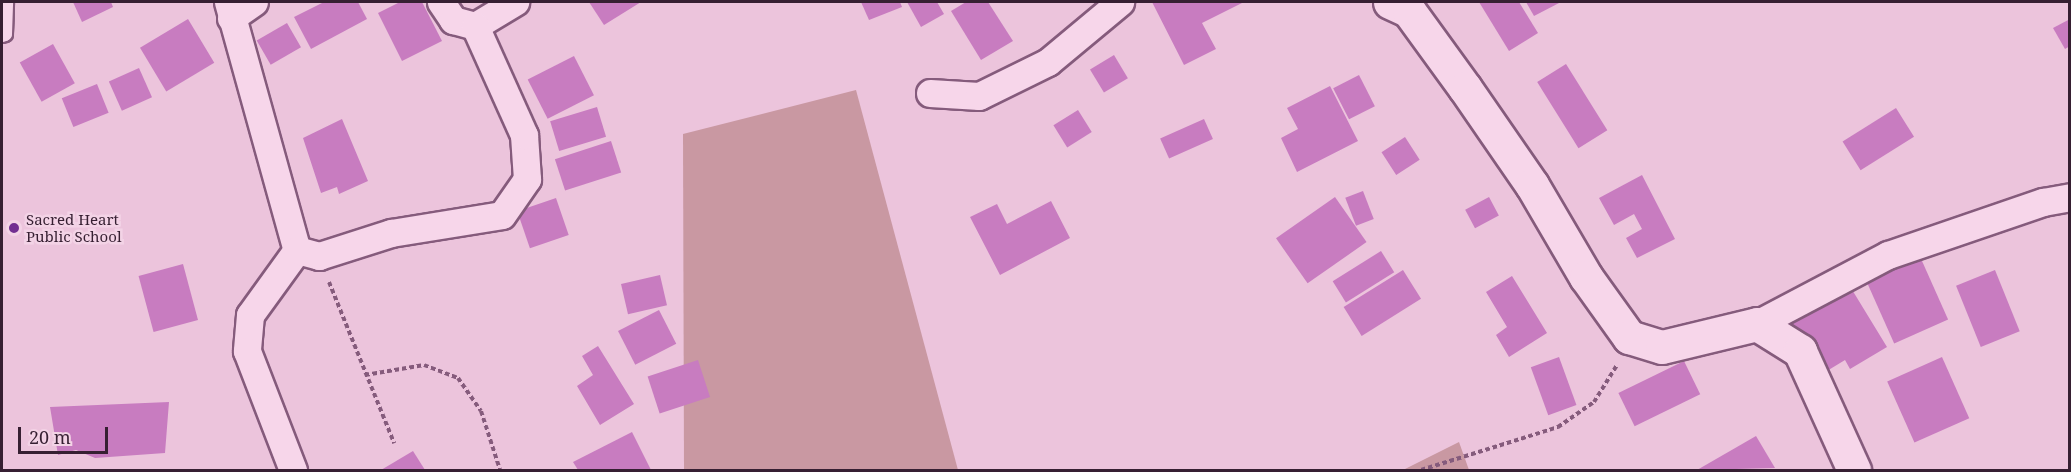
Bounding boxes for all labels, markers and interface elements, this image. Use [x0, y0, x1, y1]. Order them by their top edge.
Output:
place label: Sacred Heart Public School [26, 210, 122, 245]
marker: Sacred Heart Public School [7, 221, 21, 235]
scale bar [21, 415, 111, 453]
text: 20 m [29, 425, 71, 449]

